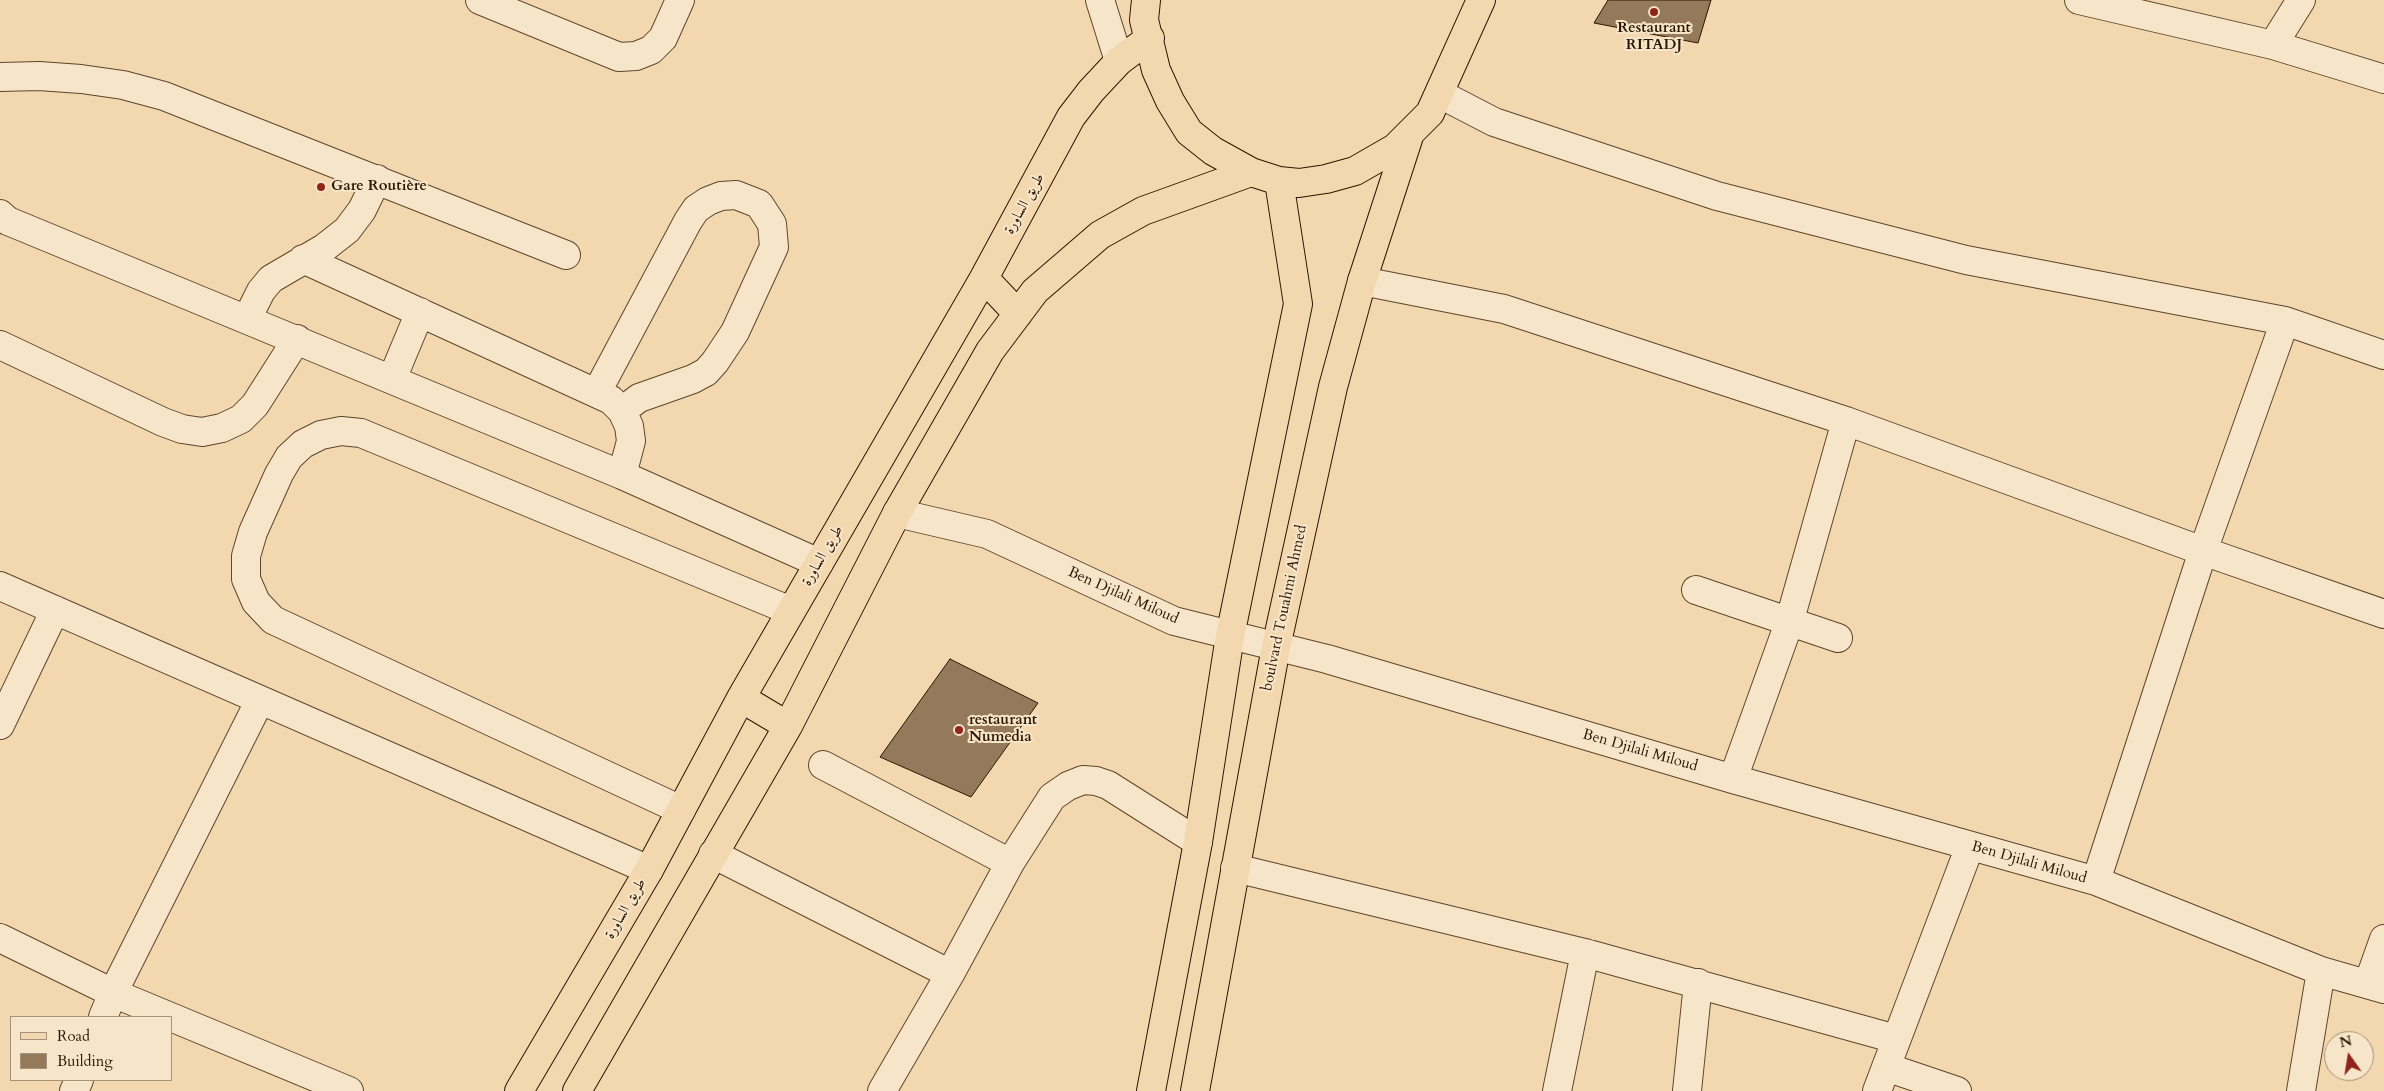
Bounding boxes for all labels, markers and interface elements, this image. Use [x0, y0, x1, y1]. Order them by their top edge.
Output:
marker: Restaurant RITADJ [1648, 6, 1660, 18]
place label: Restaurant RITADJ [1617, 20, 1691, 55]
street label: طريق الساورة [1001, 170, 1049, 238]
place label: Gare Routière [331, 178, 427, 196]
marker: Gare Routière [315, 181, 327, 193]
street label: طريق الساورة [799, 523, 847, 589]
street label: boulvard Touahmi Ahmed [1259, 523, 1311, 693]
street label: Ben Djilali Miloud [1065, 564, 1181, 628]
place label: restaurant Numedia [969, 712, 1037, 747]
marker: restaurant Numedia [953, 724, 965, 736]
street label: Ben Djilali Miloud [1580, 726, 1700, 776]
street label: Ben Djilali Miloud [1969, 838, 2089, 888]
street label: طريق الساورة [602, 876, 650, 942]
legend [10, 1016, 172, 1081]
text: Road [57, 1026, 90, 1046]
north arrow [2324, 1031, 2374, 1081]
text: N [2338, 1031, 2354, 1052]
text: Building [57, 1051, 113, 1071]

